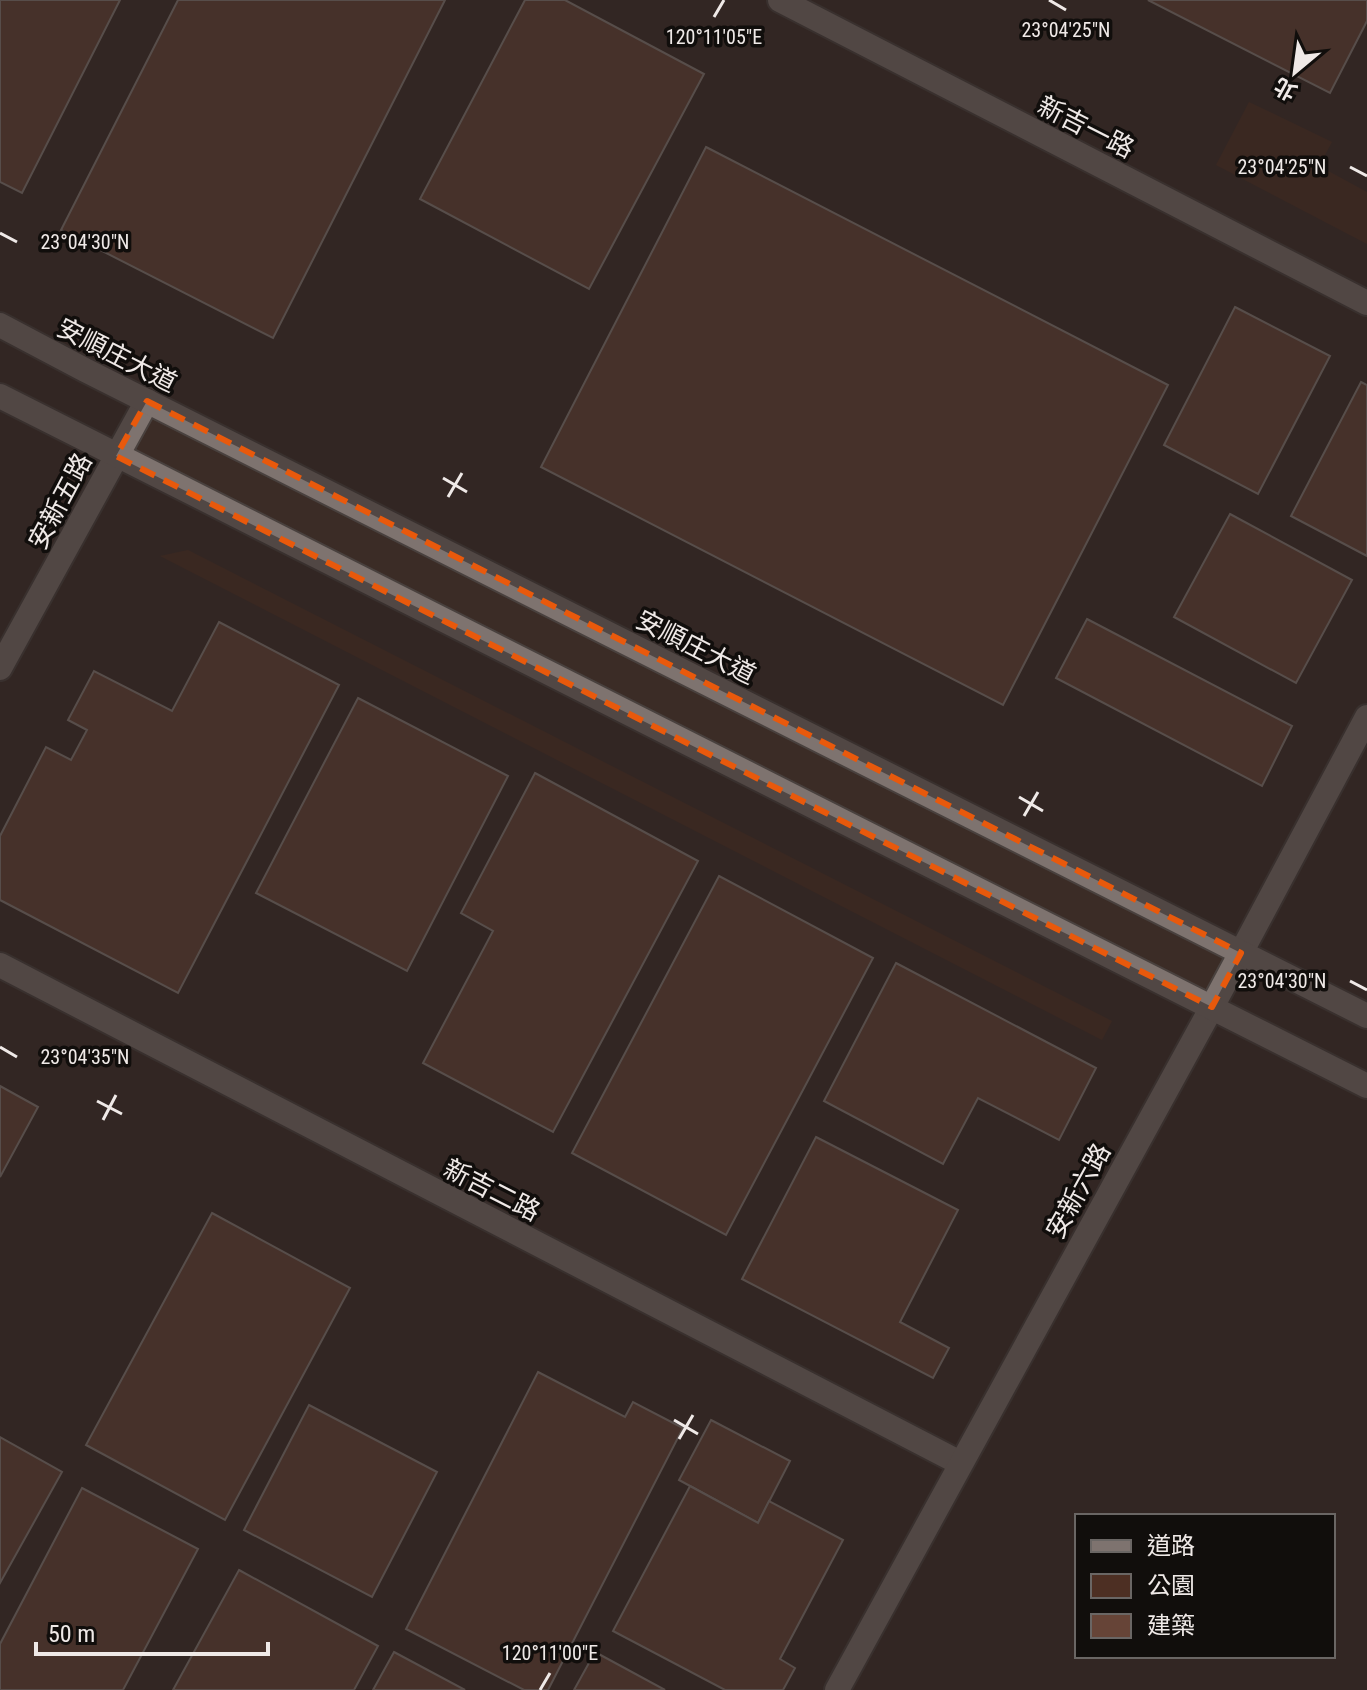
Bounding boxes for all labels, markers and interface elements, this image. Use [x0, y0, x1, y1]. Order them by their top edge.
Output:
text: 23°04'25"N [1021, 18, 1111, 42]
text: 120°11'05"E [666, 25, 762, 49]
north arrow [1255, 32, 1335, 112]
text: 北 [1270, 73, 1301, 105]
street label: 新吉一路 [1033, 90, 1139, 164]
text: 23°04'25"N [1237, 155, 1327, 179]
text: 23°04'30"N [40, 230, 130, 254]
street label: 安順庄大道 [52, 312, 182, 398]
street label: 安新五路 [22, 448, 98, 554]
street label: 安順庄大道 [631, 604, 761, 690]
text: 23°04'30"N [1237, 969, 1327, 993]
text: 23°04'35"N [40, 1045, 130, 1069]
street label: 安新六路 [1040, 1138, 1116, 1244]
street label: 新吉二路 [439, 1153, 545, 1227]
legend [1075, 1514, 1335, 1658]
text: 道路 [1147, 1532, 1195, 1560]
text: 公園 [1147, 1572, 1195, 1600]
scale bar [36, 1606, 268, 1656]
text: 建築 [1147, 1612, 1195, 1640]
text: 50 m [48, 1620, 95, 1648]
text: 120°11'00"E [502, 1641, 598, 1665]

